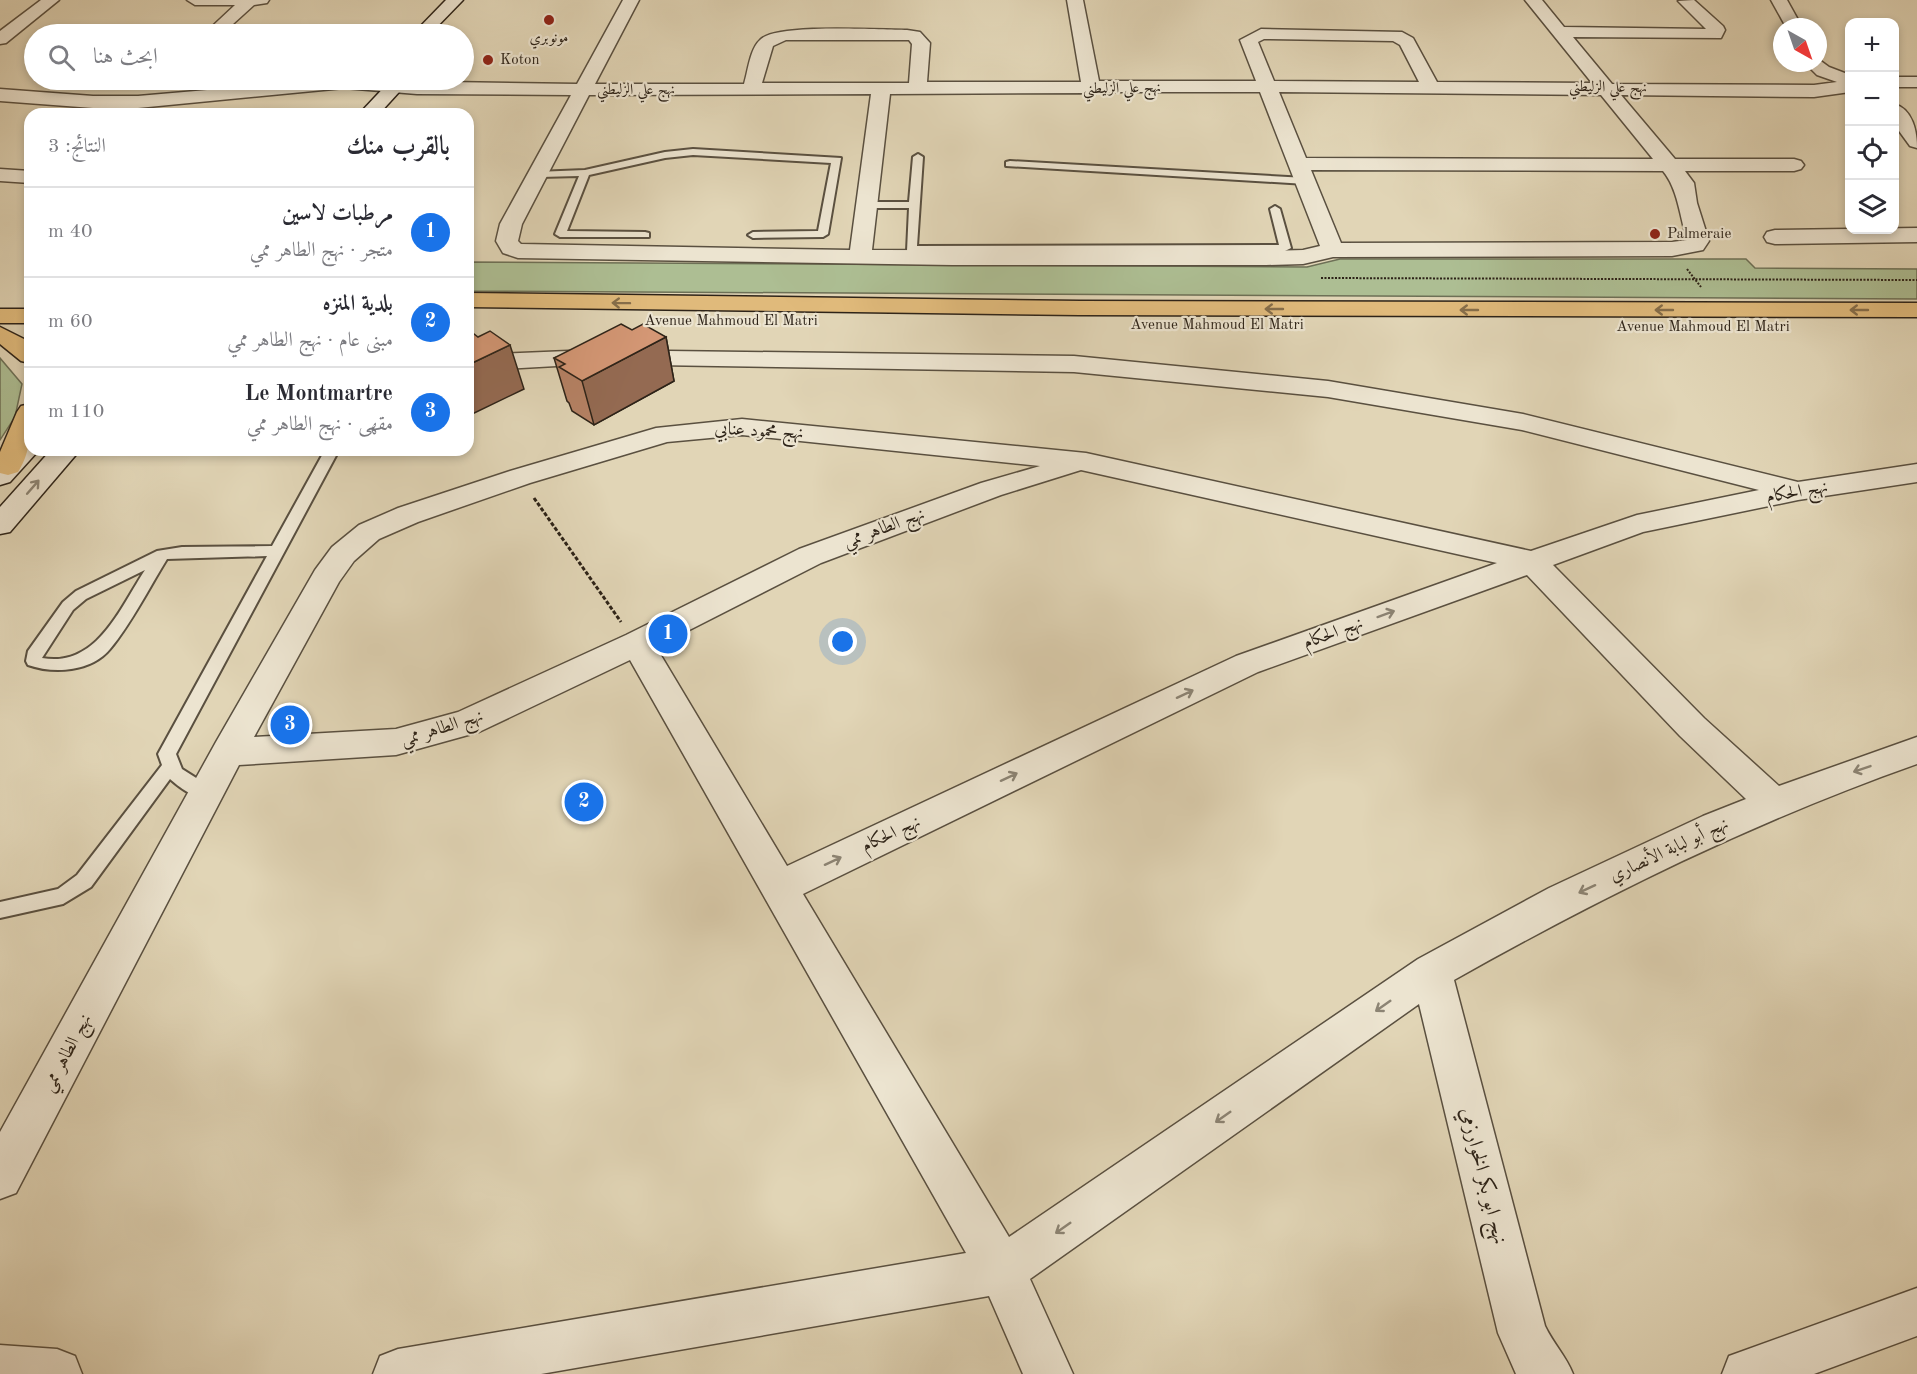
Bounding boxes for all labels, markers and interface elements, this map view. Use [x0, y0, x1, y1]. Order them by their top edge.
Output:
marker: مونوبري [542, 13, 556, 27]
north arrow [1773, 18, 1827, 72]
map controls [1845, 18, 1899, 234]
button: + [1845, 18, 1899, 72]
search box [24, 24, 474, 90]
place label: مونوبري [530, 31, 568, 49]
icon: search [45, 41, 78, 74]
text: ابحث هنا [93, 46, 158, 68]
marker: Koton [481, 53, 495, 67]
place label: Koton [500, 53, 540, 68]
button: − [1845, 72, 1899, 126]
street label: نهج علي الزليطني [1569, 79, 1647, 101]
street label: نهج علي الزليطني [1083, 80, 1161, 102]
street label: نهج علي الزليطني [597, 82, 675, 103]
button: locate [1845, 126, 1899, 180]
text: بالقرب منك [347, 134, 450, 160]
text: النتائج: 3 [48, 137, 106, 157]
button: layers [1845, 180, 1899, 234]
text: مرطبات لاسين [282, 203, 393, 225]
text: 40 m [48, 222, 93, 242]
text: 1 [425, 222, 436, 242]
marker: Palmeraie [1648, 227, 1662, 241]
place label: Palmeraie [1667, 227, 1731, 242]
text: متجر · نهج الطاهر ممي [250, 241, 393, 261]
text: بلدية المنزه [323, 293, 393, 315]
one-way arrow [612, 298, 632, 309]
one-way arrow [1264, 303, 1284, 315]
one-way arrow [1459, 304, 1479, 316]
one-way arrow [1654, 304, 1674, 316]
one-way arrow [1849, 304, 1869, 316]
text: 60 m [48, 312, 93, 332]
text: 2 [425, 312, 436, 332]
street label: Avenue Mahmoud El Matri [644, 314, 818, 329]
street label: Avenue Mahmoud El Matri [1130, 318, 1304, 333]
street label: Avenue Mahmoud El Matri [1616, 320, 1790, 335]
text: مبنى عام · نهج الطاهر ممي [227, 331, 393, 351]
text: Le Montmartre [245, 383, 393, 405]
text: 110 m [48, 402, 104, 422]
text: 3 [425, 402, 436, 422]
text: مقهى · نهج الطاهر ممي [247, 415, 393, 435]
street label: نهج محمود عنابي [714, 420, 804, 448]
street label: نهج الحكام [1765, 477, 1830, 512]
one-way arrow [26, 480, 40, 495]
street label: نهج الطاهر ممي [841, 505, 930, 558]
one-way arrow [1376, 607, 1395, 618]
pin: 1 [648, 612, 688, 656]
street label: نهج الحكام [1300, 613, 1367, 658]
your location [828, 627, 857, 656]
one-way arrow [1176, 687, 1194, 699]
pin: 3 [270, 702, 310, 748]
street label: نهج الطاهر ممي [399, 707, 487, 756]
one-way arrow [1853, 765, 1872, 776]
one-way arrow [1000, 771, 1018, 783]
pin: 2 [564, 780, 604, 824]
street label: نهج أبو لبابة الأنصاري [1605, 810, 1734, 891]
street label: نهج الحكام [859, 812, 926, 861]
one-way arrow [824, 855, 842, 867]
one-way arrow [1578, 883, 1596, 895]
one-way arrow [1376, 1000, 1392, 1012]
street label: نهج الطاهر ممي [39, 1011, 101, 1098]
street label: نهج ابو بكر الخوارزمي [1449, 1105, 1511, 1248]
one-way arrow [1215, 1111, 1232, 1123]
one-way arrow [1055, 1222, 1071, 1234]

